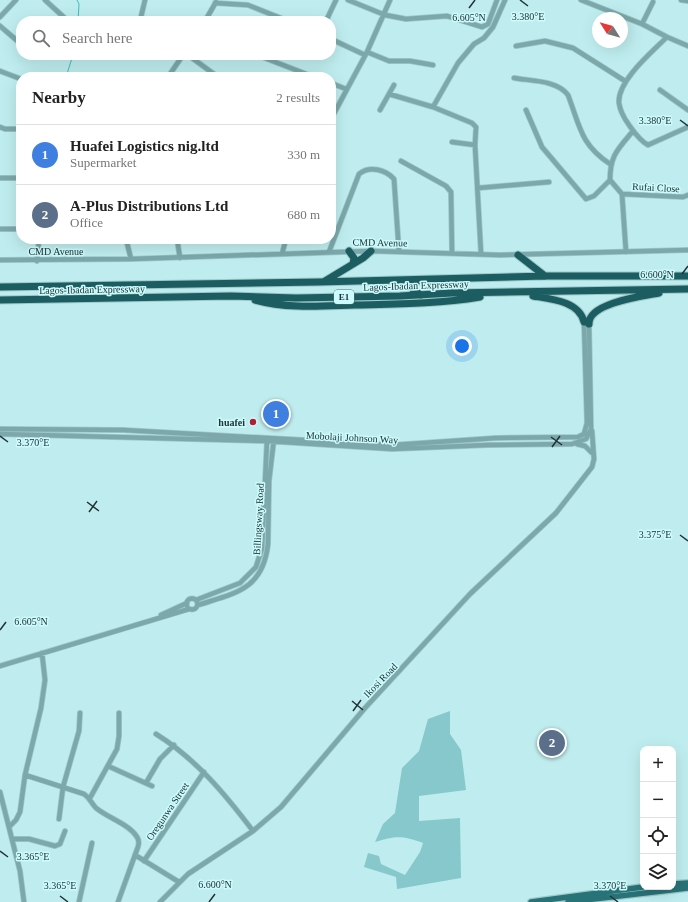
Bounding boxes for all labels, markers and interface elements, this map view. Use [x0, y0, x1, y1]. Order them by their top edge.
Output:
text: 3.380°E [512, 11, 544, 22]
text: 6.605°N [452, 12, 486, 23]
north arrow [592, 12, 628, 48]
search box [16, 16, 336, 60]
icon: search [30, 27, 52, 49]
text: Search here [62, 30, 132, 46]
text: Nearby [32, 88, 86, 107]
text: 2 results [276, 90, 320, 105]
text: 3.380°E [639, 115, 671, 126]
text: Huafei Logistics nig.ltd [70, 138, 219, 154]
text: 1 [42, 147, 48, 162]
text: 330 m [287, 147, 320, 162]
text: Supermarket [70, 155, 136, 170]
street label: Rufai Close [632, 181, 681, 194]
text: A-Plus Distributions Ltd [70, 198, 228, 214]
text: 2 [42, 207, 48, 222]
text: 680 m [287, 207, 320, 222]
text: Office [70, 215, 103, 230]
street label: CMD Avenue [352, 237, 408, 248]
street label: CMD Avenue [28, 246, 84, 257]
text: 6.600°N [640, 269, 674, 280]
street label: Lagos-Ibadan Expressway [363, 278, 469, 293]
street label: Lagos-Ibadan Expressway [39, 283, 145, 296]
road number: E1 [334, 290, 354, 304]
your location [452, 336, 472, 356]
pin: 1 [263, 399, 289, 429]
place label: huafei [218, 417, 245, 428]
marker: huafei [248, 417, 258, 427]
street label: Mobolaji Johnson Way [306, 430, 398, 445]
text: 3.370°E [17, 437, 49, 448]
street label: Billingsway Road [251, 483, 266, 555]
text: 3.375°E [639, 529, 671, 540]
text: 6.605°N [14, 616, 48, 627]
street label: Ikosi Road [361, 661, 399, 700]
pin: 2 [539, 728, 565, 758]
map controls [640, 746, 676, 890]
button: + [640, 746, 676, 782]
street label: Oregunwa Street [144, 780, 191, 842]
button: − [640, 782, 676, 818]
button: locate [640, 818, 676, 854]
text: 3.365°E [17, 851, 49, 862]
button: layers [640, 854, 676, 890]
text: 6.600°N [198, 879, 232, 890]
text: 3.365°E [44, 880, 76, 891]
text: 3.370°E [594, 880, 626, 891]

